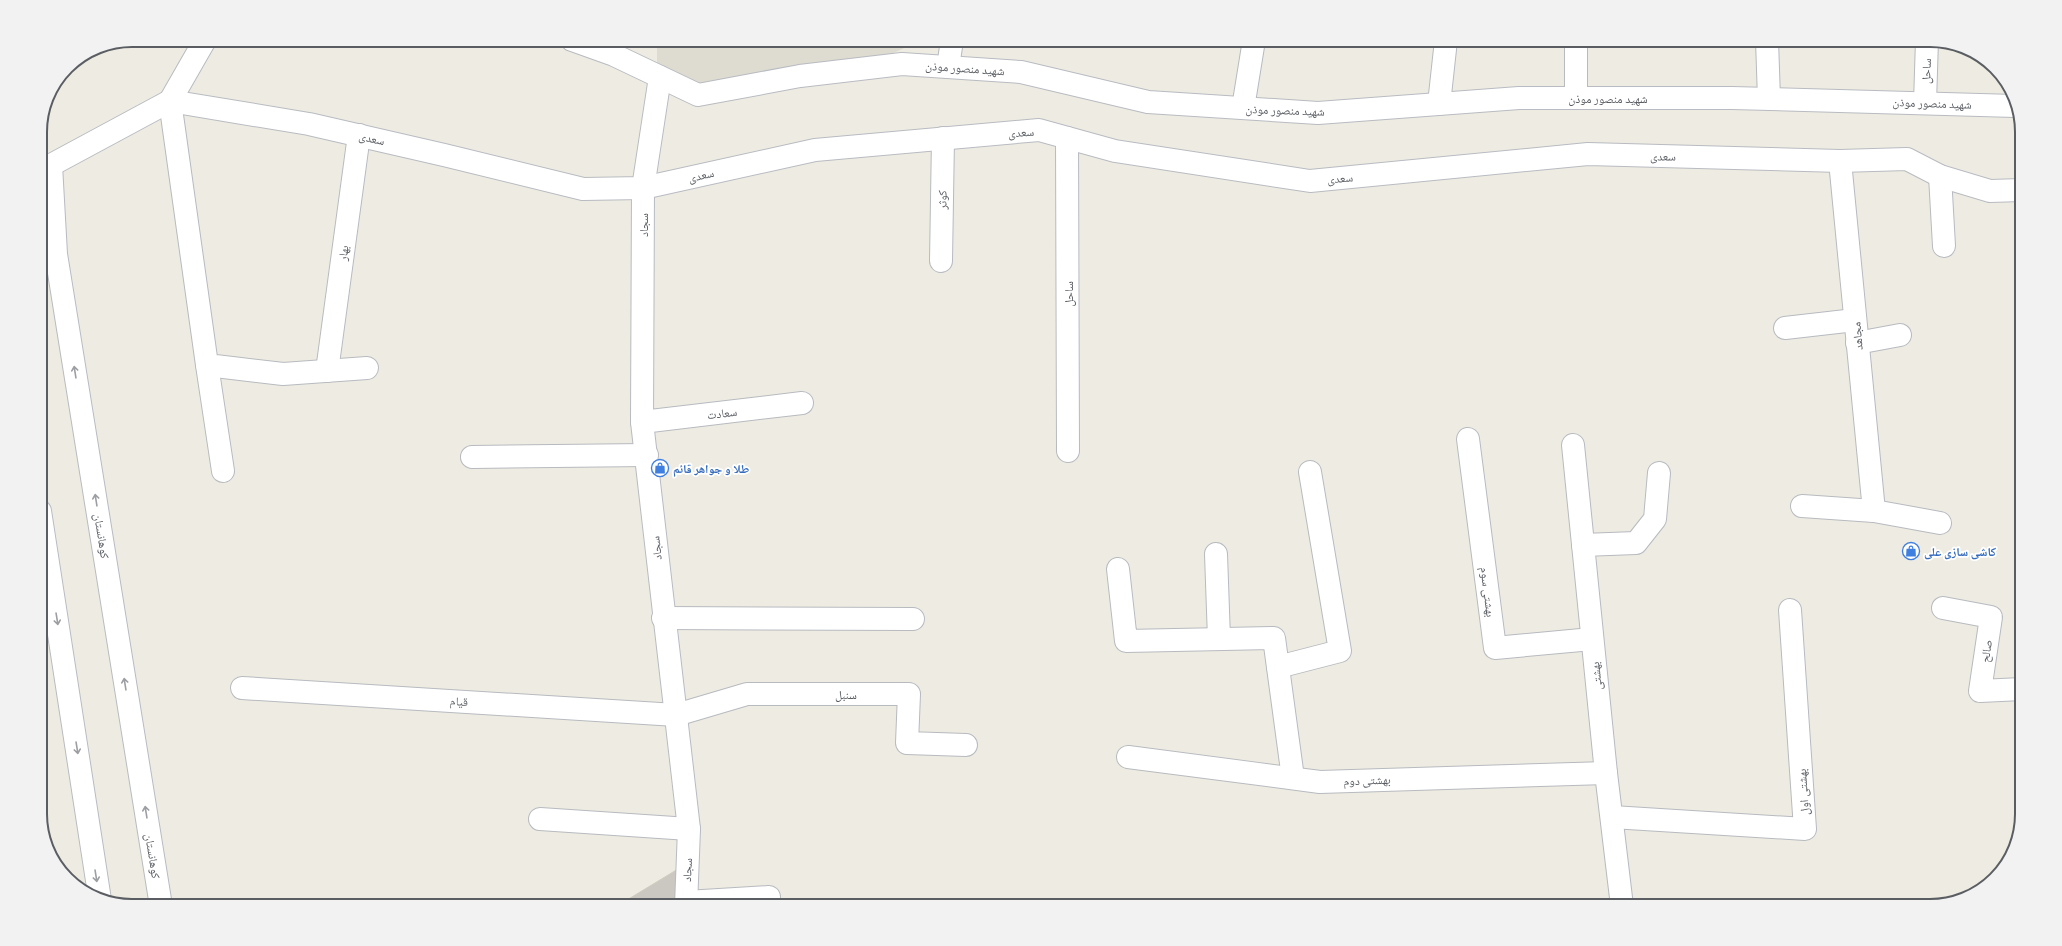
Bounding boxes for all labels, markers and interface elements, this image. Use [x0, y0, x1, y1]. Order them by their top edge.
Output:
street label: شهید منصور موذن [925, 56, 1005, 80]
street label: ساحل [1916, 58, 1936, 84]
street label: شهید منصور موذن [1568, 89, 1648, 108]
street label: شهید منصور موذن [1892, 92, 1972, 114]
street label: شهید منصور موذن [1245, 99, 1325, 121]
street label: سعدی [1007, 122, 1035, 142]
street label: سعدی [357, 126, 387, 150]
street label: سعدی [1650, 146, 1676, 166]
street label: سعدی [686, 163, 716, 187]
street label: سعدی [1326, 167, 1354, 189]
street label: کوثر [932, 190, 952, 211]
street label: سجاد [634, 213, 653, 237]
street label: بهار [332, 244, 353, 263]
street label: ساحل [1059, 281, 1078, 307]
street label: مجاهد [1846, 321, 1868, 351]
one-way arrow [71, 366, 79, 379]
street label: سعادت [706, 402, 738, 424]
shop icon: طلا و جواهر قائم [650, 458, 670, 478]
place label: طلا و جواهر قائم [673, 459, 749, 478]
one-way arrow [92, 494, 100, 507]
street label: کوهانستان [89, 512, 115, 560]
street label: سجاد [645, 535, 667, 561]
shop icon: کاشی سازی علی [1901, 541, 1921, 561]
place label: کاشی سازی علی [1924, 542, 1997, 561]
street label: بهشتی سوم [1475, 566, 1501, 618]
one-way arrow [53, 612, 61, 625]
street label: صالح [1975, 638, 1997, 664]
street label: بهشتی [1585, 661, 1607, 691]
one-way arrow [121, 678, 129, 691]
street label: سنبل [835, 685, 857, 704]
street label: قیام [449, 691, 469, 711]
one-way arrow [73, 741, 81, 754]
street label: بهشتی اول [1792, 768, 1814, 816]
street label: بهشتی دوم [1343, 770, 1391, 790]
one-way arrow [142, 806, 150, 819]
street label: کوهانستان [140, 832, 166, 880]
street label: سجاد [677, 858, 697, 882]
one-way arrow [93, 869, 101, 882]

